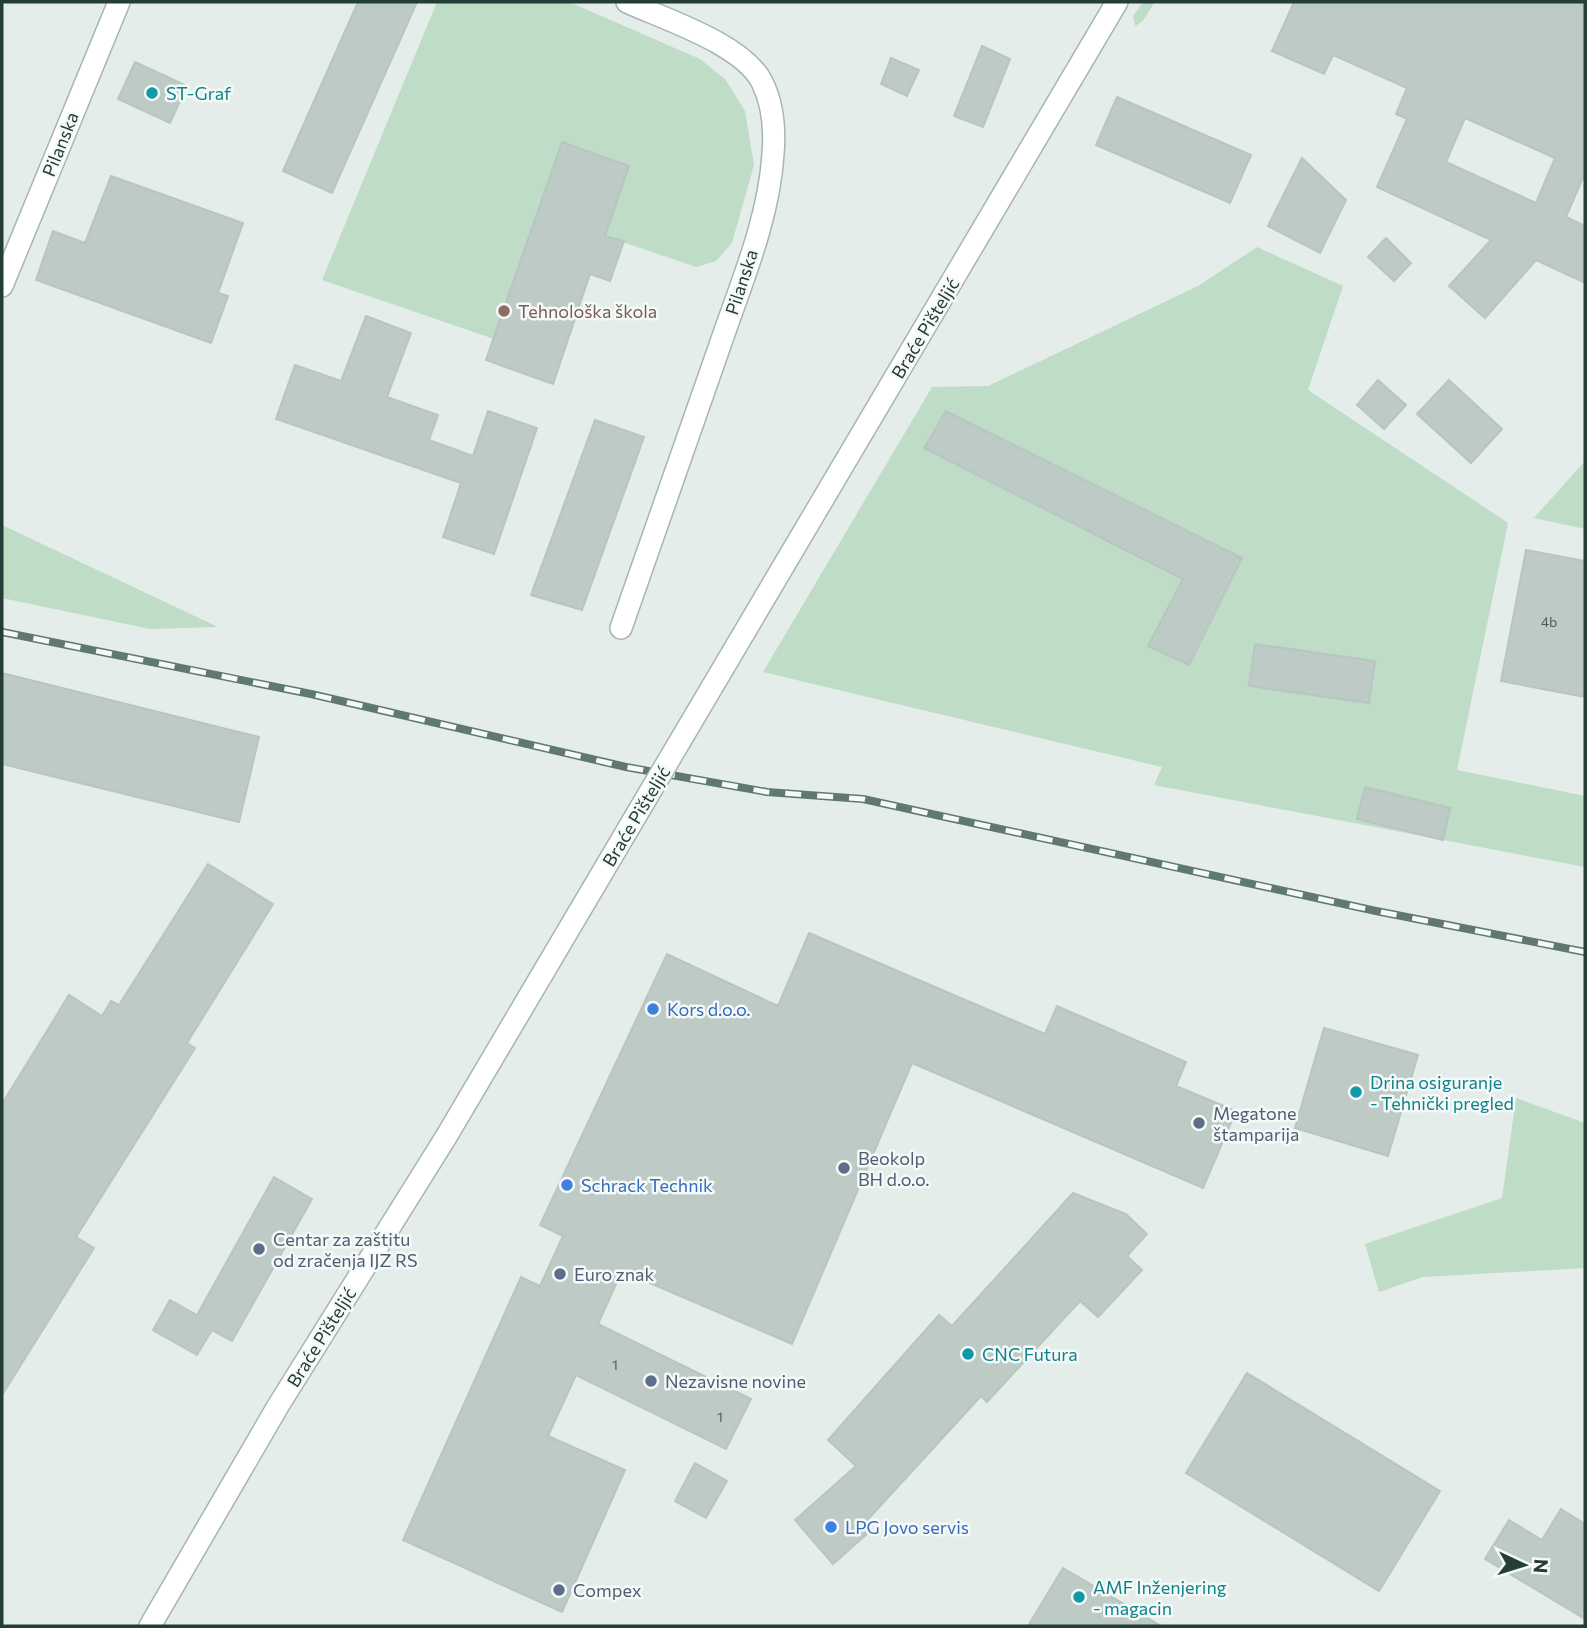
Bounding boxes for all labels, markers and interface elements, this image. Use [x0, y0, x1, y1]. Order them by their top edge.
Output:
place label: ST-Graf [166, 82, 232, 104]
marker: ST-Graf [144, 85, 160, 101]
street label: Pilanska [37, 109, 83, 179]
street label: Pilanska [720, 246, 762, 318]
street label: Braće Pišteljić [886, 274, 964, 382]
place label: Tehnološka škola [518, 300, 657, 322]
marker: Tehnološka škola [496, 303, 512, 319]
house number: 4b [1541, 613, 1557, 630]
street label: Braće Pišteljić [597, 762, 675, 870]
place label: Kors d.o.o. [667, 998, 751, 1020]
marker: Kors d.o.o. [645, 1001, 661, 1017]
place label: Drina osiguranje - Tehnički pregled [1370, 1071, 1514, 1114]
marker: Drina osiguranje - Tehnički pregled [1348, 1084, 1364, 1100]
place label: Megatone štamparija [1213, 1102, 1300, 1145]
marker: Megatone štamparija [1191, 1115, 1207, 1131]
place label: Beokolp BH d.o.o. [858, 1147, 929, 1190]
marker: Beokolp BH d.o.o. [836, 1160, 852, 1176]
place label: Schrack Technik [581, 1174, 713, 1196]
marker: Schrack Technik [559, 1177, 575, 1193]
place label: Centar za zaštitu od zračenja IJZ RS [273, 1228, 418, 1271]
marker: Centar za zaštitu od zračenja IJZ RS [251, 1241, 267, 1257]
place label: Euro znak [574, 1263, 654, 1285]
marker: Euro znak [552, 1266, 568, 1282]
street label: Braće Pišteljić [282, 1283, 360, 1391]
place label: CNC Futura [982, 1343, 1078, 1365]
marker: CNC Futura [960, 1346, 976, 1362]
house number: 1 [612, 1356, 618, 1373]
place label: Nezavisne novine [665, 1370, 806, 1392]
marker: Nezavisne novine [643, 1373, 659, 1389]
house number: 1 [717, 1408, 723, 1425]
place label: LPG Jovo servis [845, 1516, 969, 1538]
marker: LPG Jovo servis [823, 1519, 839, 1535]
north arrow [1489, 1530, 1559, 1600]
text: N [1529, 1558, 1553, 1574]
place label: AMF Inženjering - magacin [1093, 1576, 1227, 1619]
place label: Compex [573, 1579, 642, 1601]
marker: Compex [551, 1582, 567, 1598]
marker: AMF Inženjering - magacin [1071, 1589, 1087, 1605]

